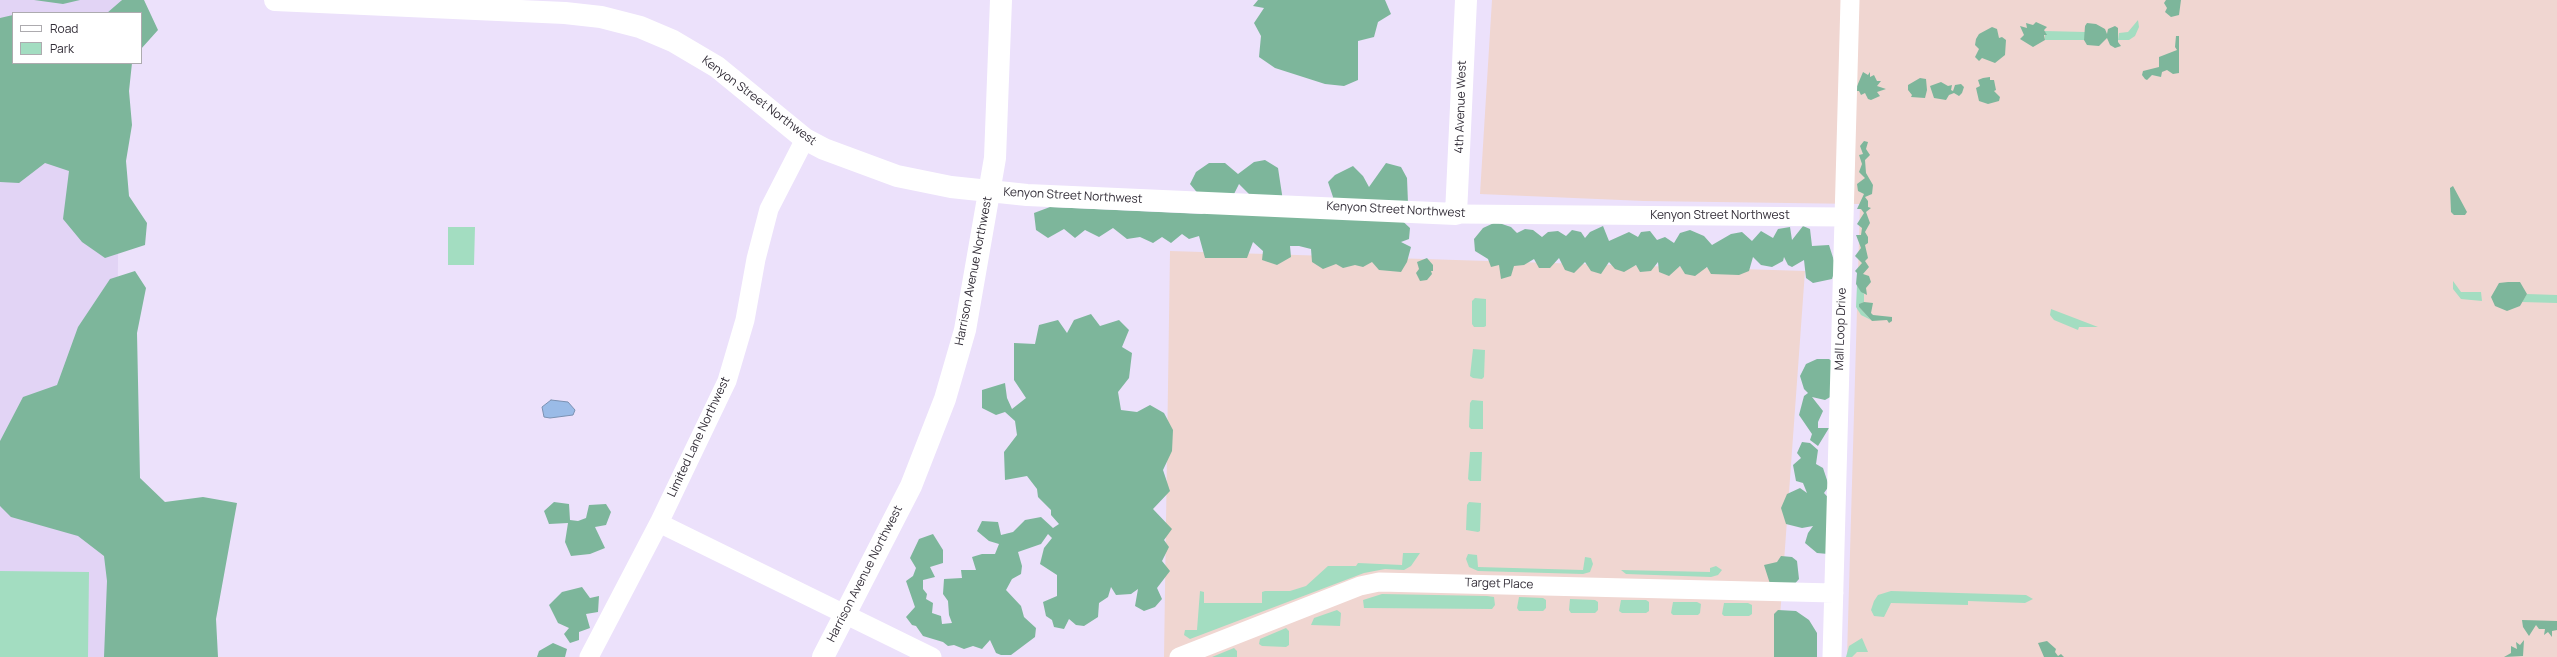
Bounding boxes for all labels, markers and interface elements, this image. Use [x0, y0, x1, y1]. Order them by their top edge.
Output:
legend [12, 12, 142, 64]
text: Road [50, 20, 78, 37]
text: Park [50, 40, 74, 57]
street label: Kenyon Street Northwest [699, 53, 819, 149]
street label: 4th Avenue West [1452, 60, 1470, 154]
street label: Kenyon Street Northwest [1003, 185, 1143, 207]
street label: Harrison Avenue Northwest [952, 195, 996, 347]
street label: Kenyon Street Northwest [1326, 199, 1466, 221]
street label: Kenyon Street Northwest [1650, 209, 1790, 223]
street label: Mall Loop Drive [1832, 287, 1850, 371]
street label: Limited Lane Northwest [665, 375, 733, 499]
street label: Harrison Avenue Northwest [824, 503, 906, 645]
street label: Target Place [1464, 576, 1534, 592]

